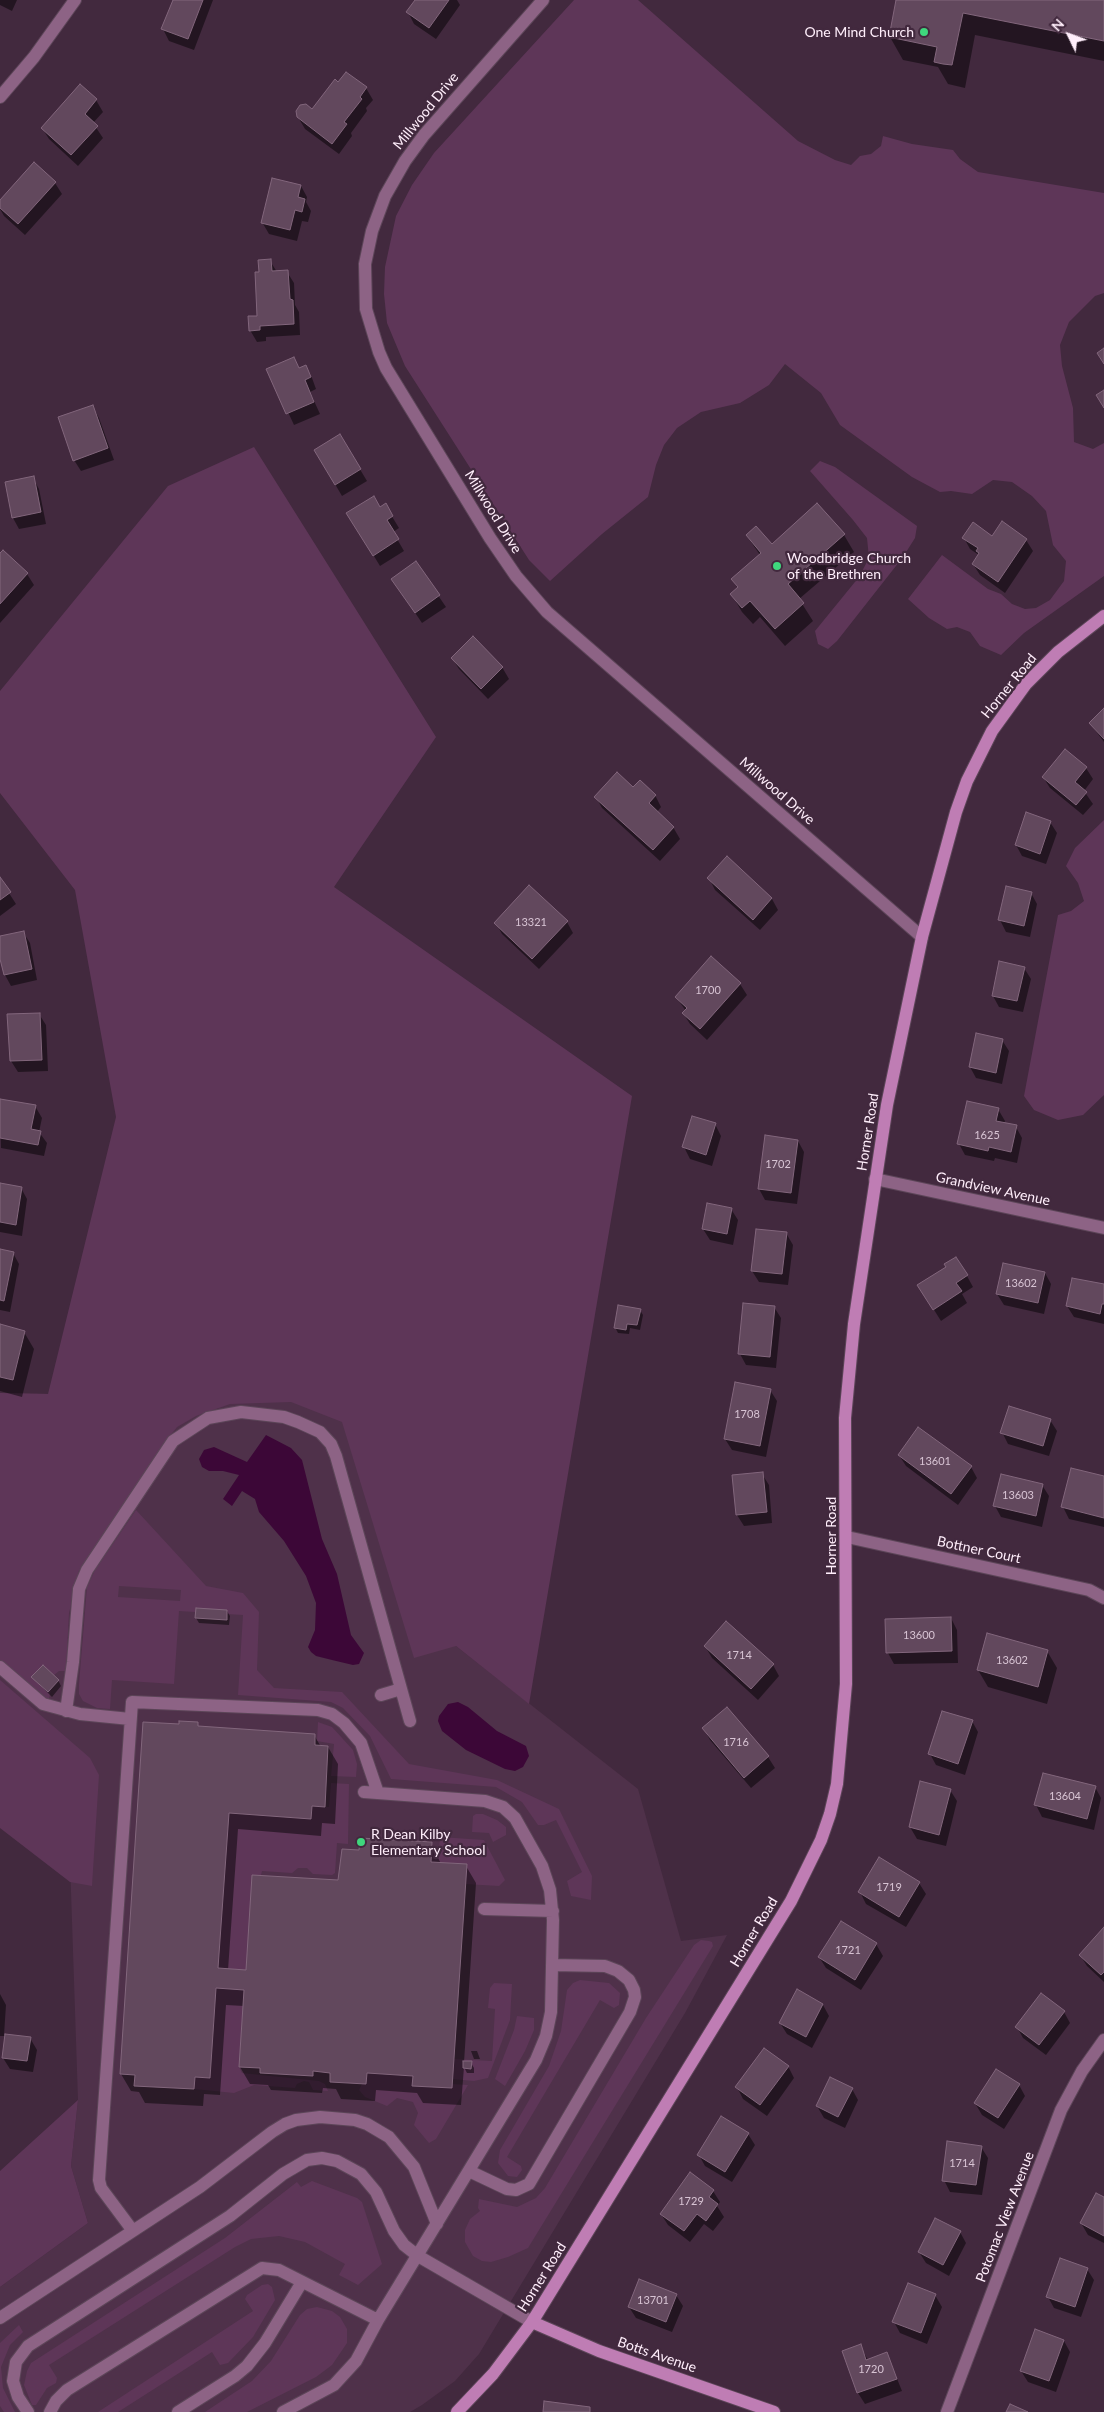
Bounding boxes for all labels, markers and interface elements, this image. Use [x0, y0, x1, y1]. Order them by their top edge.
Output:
north arrow [1044, 10, 1094, 60]
text: N [1048, 15, 1067, 34]
place label: One Mind Church [804, 24, 914, 40]
marker: One Mind Church [918, 26, 930, 38]
street label: Millwood Drive [390, 69, 462, 153]
street label: Millwood Drive [461, 468, 525, 556]
place label: Woodbridge Church of the Brethren [787, 550, 911, 582]
marker: Woodbridge Church of the Brethren [771, 560, 783, 572]
street label: Horner Road [978, 650, 1040, 722]
street label: Millwood Drive [736, 754, 818, 828]
house number: 13321 [515, 915, 547, 929]
house number: 1700 [695, 983, 721, 997]
street label: Horner Road [854, 1092, 882, 1172]
house number: 1625 [974, 1128, 1000, 1142]
house number: 1702 [765, 1157, 791, 1171]
street label: Grandview Avenue [934, 1169, 1052, 1209]
house number: 13602 [1005, 1276, 1037, 1290]
house number: 1708 [734, 1407, 760, 1421]
house number: 13601 [919, 1454, 951, 1468]
house number: 13603 [1002, 1488, 1034, 1502]
street label: Horner Road [823, 1497, 839, 1575]
street label: Bottner Court [936, 1533, 1022, 1567]
house number: 13600 [903, 1628, 935, 1642]
house number: 1714 [726, 1648, 752, 1662]
house number: 13602 [996, 1653, 1028, 1667]
house number: 1716 [723, 1735, 749, 1749]
house number: 13604 [1049, 1789, 1081, 1803]
place label: R Dean Kilby Elementary School [371, 1826, 485, 1858]
marker: R Dean Kilby Elementary School [355, 1836, 367, 1848]
house number: 1719 [876, 1880, 902, 1894]
street label: Horner Road [727, 1894, 781, 1970]
house number: 1721 [835, 1943, 861, 1957]
street label: Potomac View Avenue [972, 2149, 1038, 2285]
house number: 1714 [949, 2156, 975, 2170]
house number: 1729 [678, 2194, 704, 2208]
street label: Horner Road [514, 2239, 570, 2315]
house number: 13701 [637, 2293, 669, 2307]
street label: Botts Avenue [615, 2334, 699, 2376]
house number: 1720 [858, 2362, 884, 2376]

